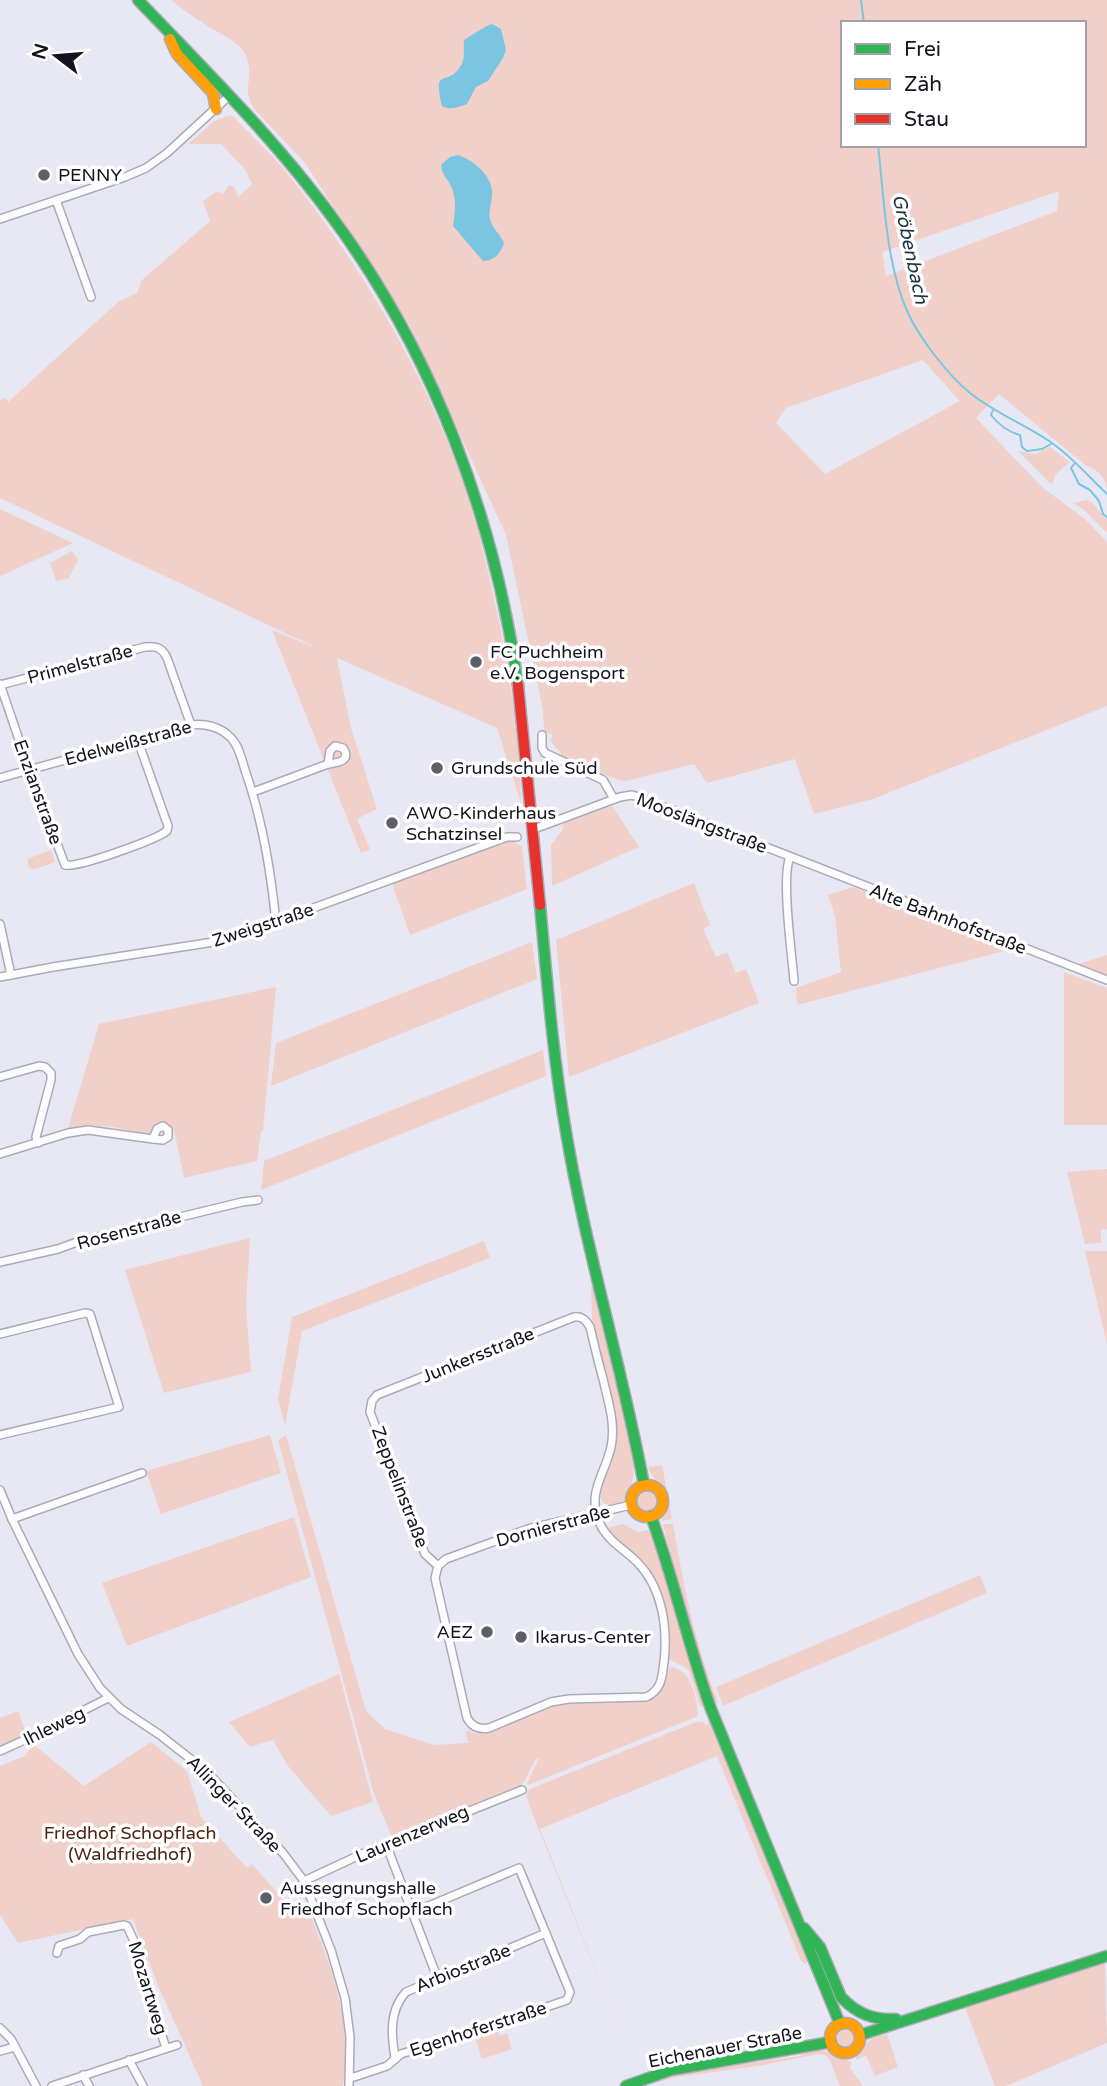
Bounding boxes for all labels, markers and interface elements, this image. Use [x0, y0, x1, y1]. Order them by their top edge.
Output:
north arrow [21, 21, 91, 91]
legend [841, 21, 1086, 147]
text: Frei [904, 37, 941, 62]
text: N [28, 41, 53, 62]
text: Zäh [904, 72, 942, 97]
text: Stau [904, 107, 949, 132]
place label: PENNY [58, 164, 122, 186]
marker: PENNY [36, 167, 52, 183]
water label: Gröbenbach [888, 192, 932, 306]
street label: Primelstraße [25, 639, 135, 689]
place label: FC Puchheim e.V. Bogensport [490, 641, 625, 684]
marker: FC Puchheim e.V. Bogensport [468, 654, 484, 670]
street label: Edelweißstraße [62, 715, 194, 771]
street label: Enzianstraße [9, 736, 67, 848]
place label: Grundschule Süd [451, 757, 597, 779]
marker: Grundschule Süd [429, 760, 445, 776]
street label: Mooslängstraße [634, 788, 770, 858]
place label: AWO-Kinderhaus Schatzinsel [406, 802, 556, 845]
marker: AWO-Kinderhaus Schatzinsel [384, 815, 400, 831]
street label: Alte Bahnhofstraße [866, 879, 1030, 959]
street label: Zweigstraße [210, 898, 316, 952]
street label: Rosenstraße [74, 1206, 184, 1254]
street label: Junkersstraße [419, 1322, 537, 1388]
street label: Zeppelinstraße [367, 1423, 433, 1551]
street label: Dornierstraße [494, 1500, 612, 1552]
place label: AEZ [437, 1621, 473, 1643]
marker: AEZ [479, 1624, 495, 1640]
place label: Ikarus-Center [535, 1626, 651, 1648]
marker: Ikarus-Center [513, 1629, 529, 1645]
street label: Ihleweg [19, 1702, 89, 1750]
street label: Allinger Straße [182, 1751, 286, 1857]
street label: Laurenzerweg [352, 1800, 472, 1868]
park label: Friedhof Schopflach (Waldfriedhof) [44, 1822, 216, 1865]
place label: Aussegnungshalle Friedhof Schopflach [280, 1877, 453, 1920]
marker: Aussegnungshalle Friedhof Schopflach [258, 1890, 274, 1906]
street label: Mozartweg [123, 1939, 173, 2037]
street label: Arbiostraße [412, 1939, 514, 1997]
street label: Egenhoferstraße [407, 1997, 549, 2061]
street label: Eichenauer Straße [646, 2021, 804, 2073]

